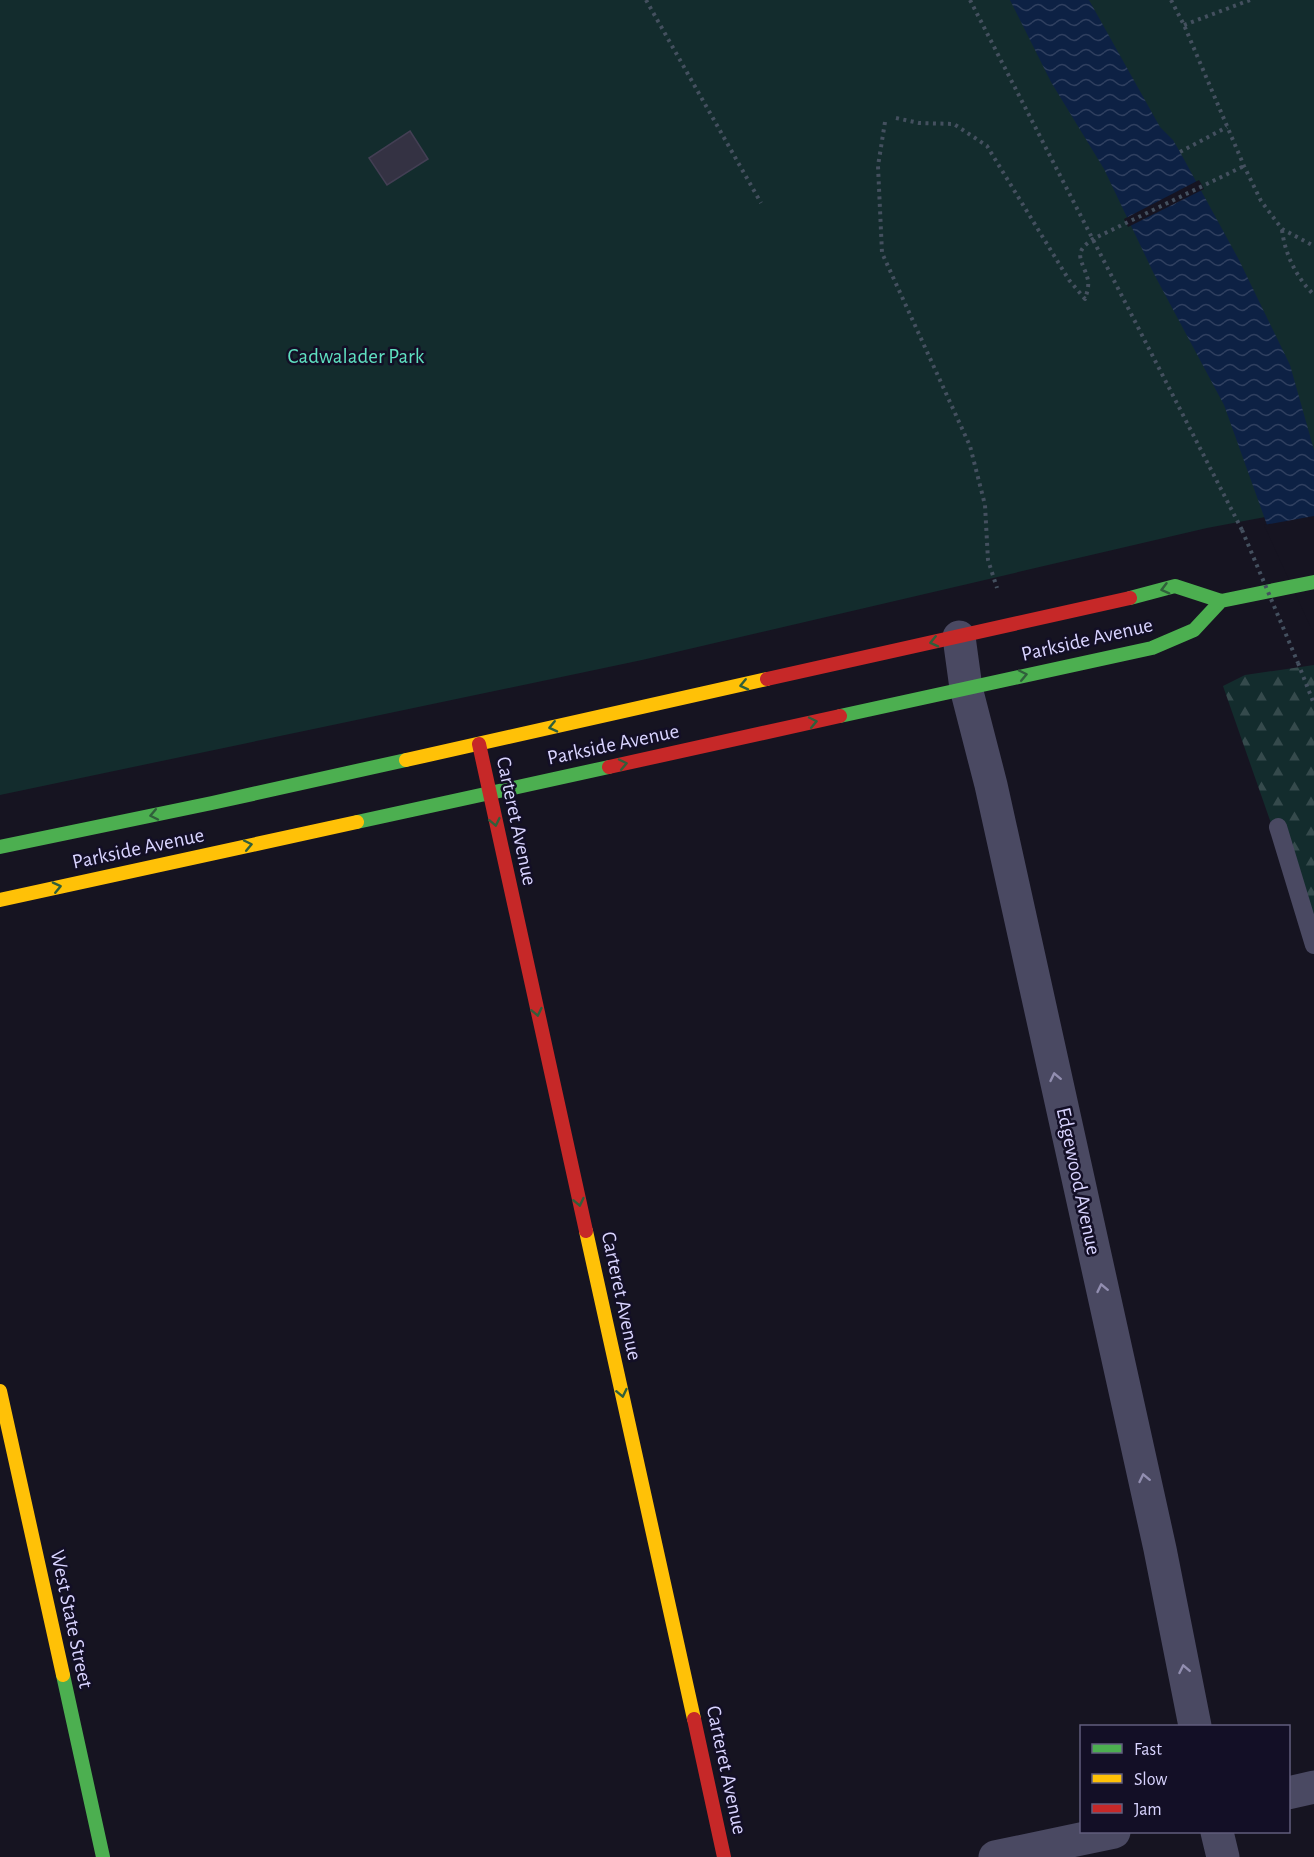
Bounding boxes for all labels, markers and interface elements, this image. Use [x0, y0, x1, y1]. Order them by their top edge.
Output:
park label: Cadwalader Park [288, 346, 425, 367]
one-way arrow [1160, 582, 1171, 594]
street label: Parkside Avenue [1019, 614, 1155, 665]
one-way arrow [929, 635, 939, 648]
one-way arrow [1018, 670, 1028, 683]
one-way arrow [739, 677, 749, 690]
one-way arrow [808, 716, 818, 729]
street label: Parkside Avenue [545, 720, 681, 769]
one-way arrow [549, 720, 559, 733]
street label: Carteret Avenue [493, 755, 540, 887]
one-way arrow [618, 758, 628, 771]
one-way arrow [150, 808, 160, 821]
one-way arrow [488, 816, 501, 826]
street label: Parkside Avenue [70, 824, 206, 873]
one-way arrow [242, 840, 252, 853]
one-way arrow [52, 881, 62, 894]
one-way arrow [530, 1007, 543, 1017]
one-way arrow [1050, 1072, 1063, 1082]
street label: Edgewood Avenue [1053, 1105, 1104, 1257]
one-way arrow [572, 1197, 585, 1207]
street label: Carteret Avenue [598, 1230, 645, 1362]
one-way arrow [1096, 1283, 1109, 1293]
one-way arrow [614, 1387, 627, 1397]
one-way arrow [1139, 1473, 1152, 1483]
street label: West State Street [47, 1548, 96, 1690]
one-way arrow [1178, 1664, 1191, 1674]
street label: Carteret Avenue [703, 1704, 750, 1836]
legend [1080, 1725, 1290, 1833]
text: Fast [1134, 1741, 1162, 1759]
text: Slow [1134, 1771, 1167, 1789]
text: Jam [1134, 1801, 1162, 1819]

